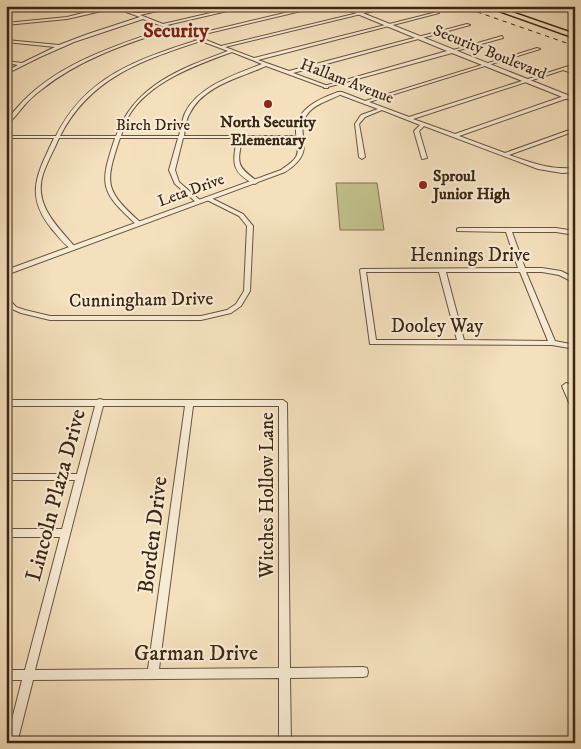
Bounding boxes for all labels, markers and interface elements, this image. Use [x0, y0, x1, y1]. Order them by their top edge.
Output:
district label: Security [143, 19, 209, 44]
street label: Security Boulevard [430, 20, 550, 84]
street label: Hallam Avenue [298, 54, 397, 108]
marker: North Security Elementary [262, 98, 274, 110]
place label: North Security Elementary [220, 112, 316, 150]
street label: Birch Drive [116, 115, 191, 135]
place label: Sproul Junior High [431, 166, 511, 204]
street label: Leta Drive [155, 169, 227, 211]
marker: Sproul Junior High [417, 179, 429, 191]
street label: Hennings Drive [410, 244, 530, 267]
street label: Cunningham Drive [69, 287, 214, 313]
street label: Dooley Way [391, 315, 484, 338]
street label: Lincoln Plaza Drive [20, 406, 92, 584]
street label: Witches Hollow Lane [256, 412, 279, 579]
street label: Borden Drive [132, 475, 174, 595]
street label: Garman Drive [134, 640, 258, 667]

